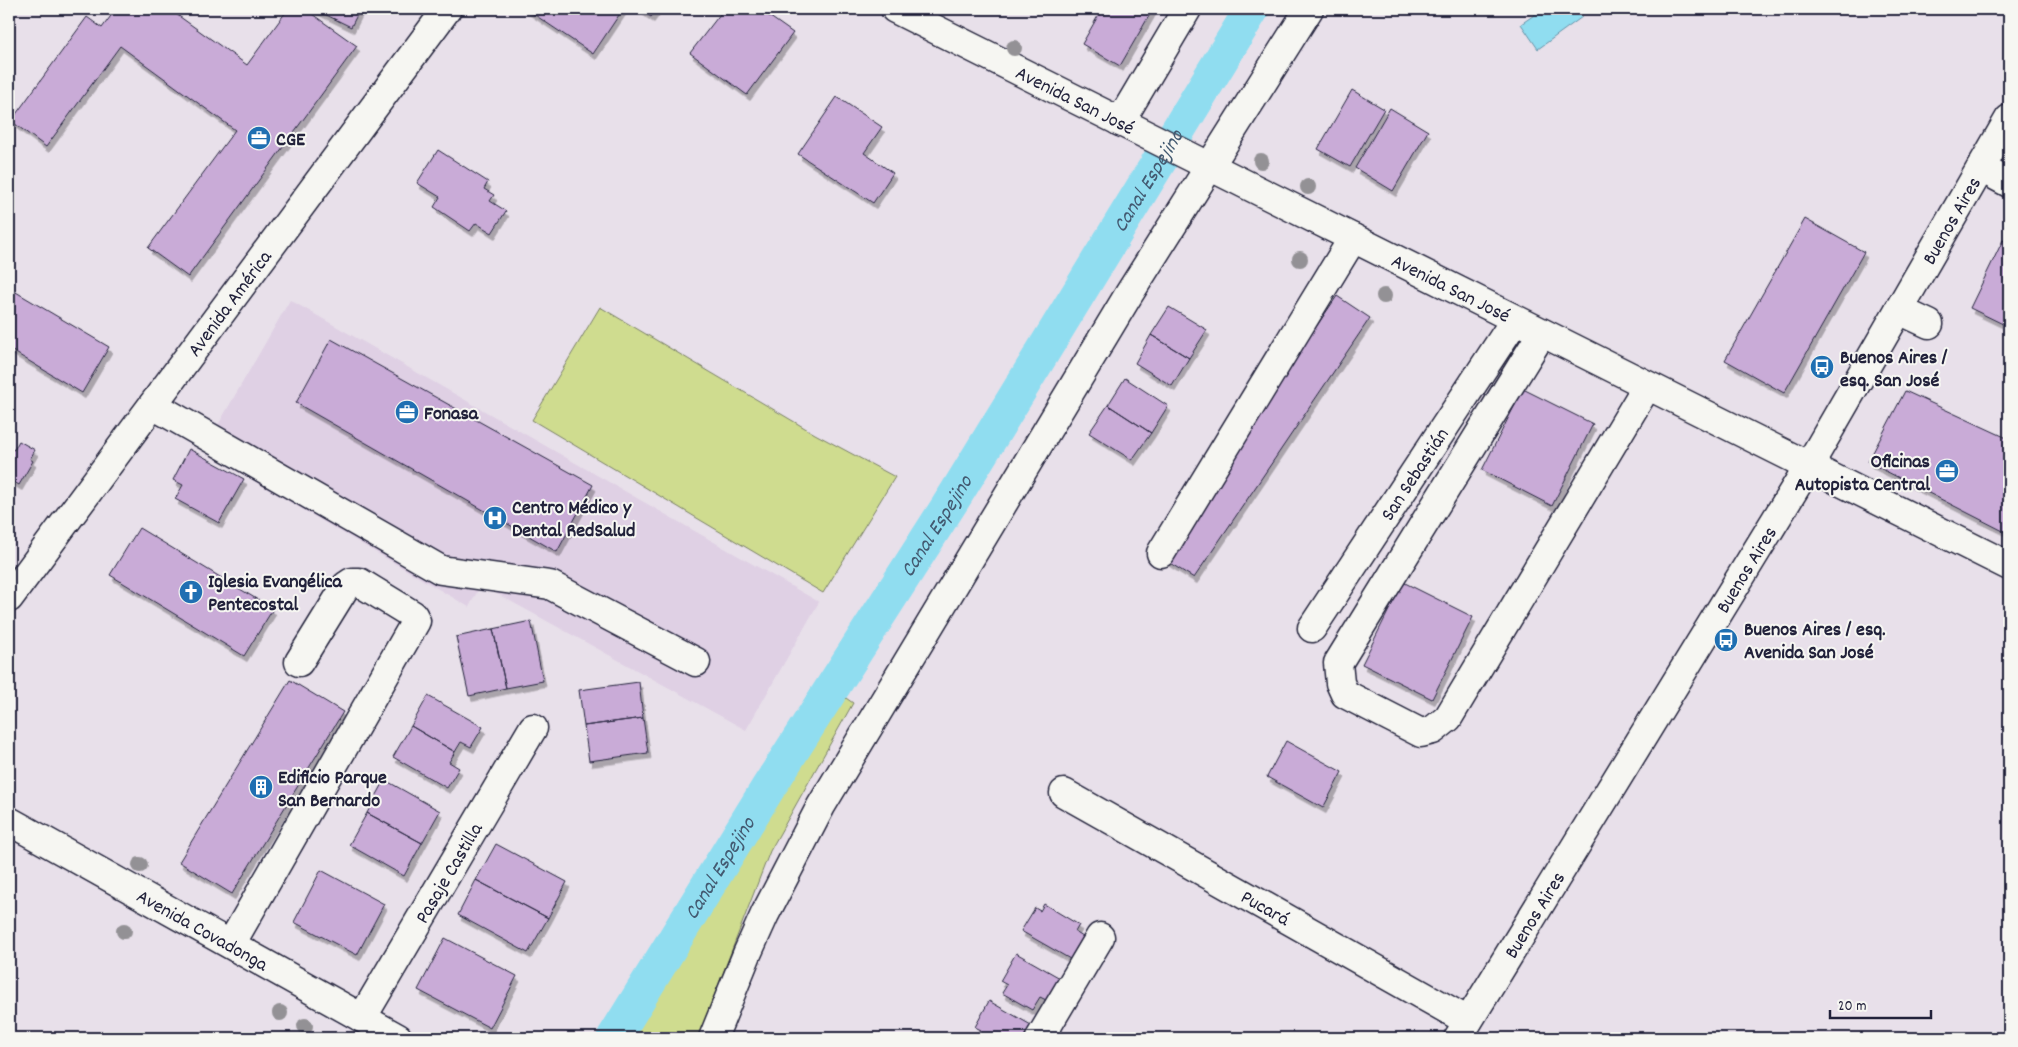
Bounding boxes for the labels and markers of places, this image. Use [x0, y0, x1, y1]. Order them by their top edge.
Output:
office icon: CGE [246, 125, 272, 151]
place label: CGE [276, 127, 306, 155]
place label: Buenos Aires / esq. San José [1840, 345, 1948, 396]
bus stop icon: Buenos Aires / esq. San José [1809, 354, 1835, 380]
office icon: Fonasa [394, 399, 420, 425]
place label: Fonasa [424, 401, 479, 429]
place label: Oficinas Autopista Central [1795, 449, 1930, 500]
office icon: Oficinas Autopista Central [1934, 458, 1960, 484]
place label: Centro Médico y Dental RedSalud [512, 495, 635, 546]
hospital icon: Centro Médico y Dental RedSalud [482, 505, 508, 531]
place label: Iglesia Evangélica Pentecostal [208, 569, 342, 620]
church icon: Iglesia Evangélica Pentecostal [178, 579, 204, 605]
place label: Buenos Aires / esq. Avenida San José [1744, 617, 1886, 668]
bus stop icon: Buenos Aires / esq. Avenida San José [1713, 627, 1739, 653]
place label: Edificio Parque San Bernardo [278, 765, 387, 816]
building icon: Edificio Parque San Bernardo [248, 774, 274, 800]

